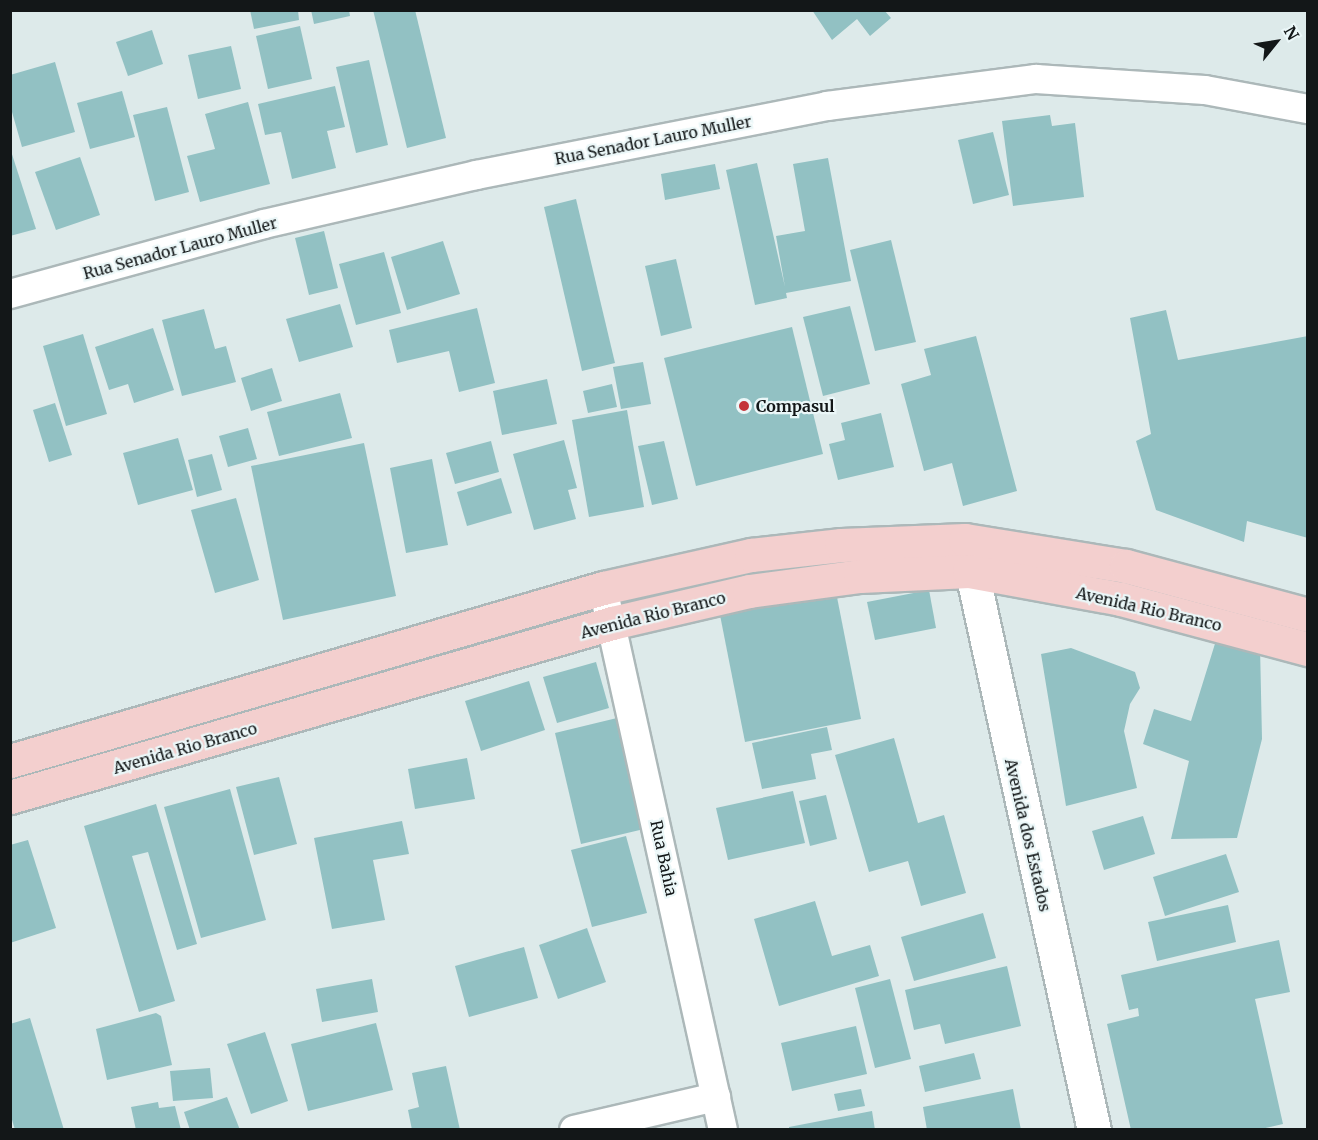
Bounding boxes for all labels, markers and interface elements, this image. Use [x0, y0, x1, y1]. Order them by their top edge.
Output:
north arrow [1246, 12, 1306, 72]
text: N [1280, 23, 1303, 43]
street label: Rua Senador Lauro Muller [553, 111, 753, 169]
street label: Rua Senador Lauro Muller [81, 213, 279, 283]
place label: Compasul [756, 396, 835, 416]
marker: Compasul [737, 399, 751, 413]
street label: Avenida Rio Branco [1074, 583, 1224, 635]
street label: Avenida Rio Branco [578, 588, 728, 642]
street label: Avenida Rio Branco [111, 718, 259, 778]
street label: Avenida dos Estados [1001, 757, 1055, 913]
street label: Rua Bahia [647, 818, 681, 898]

